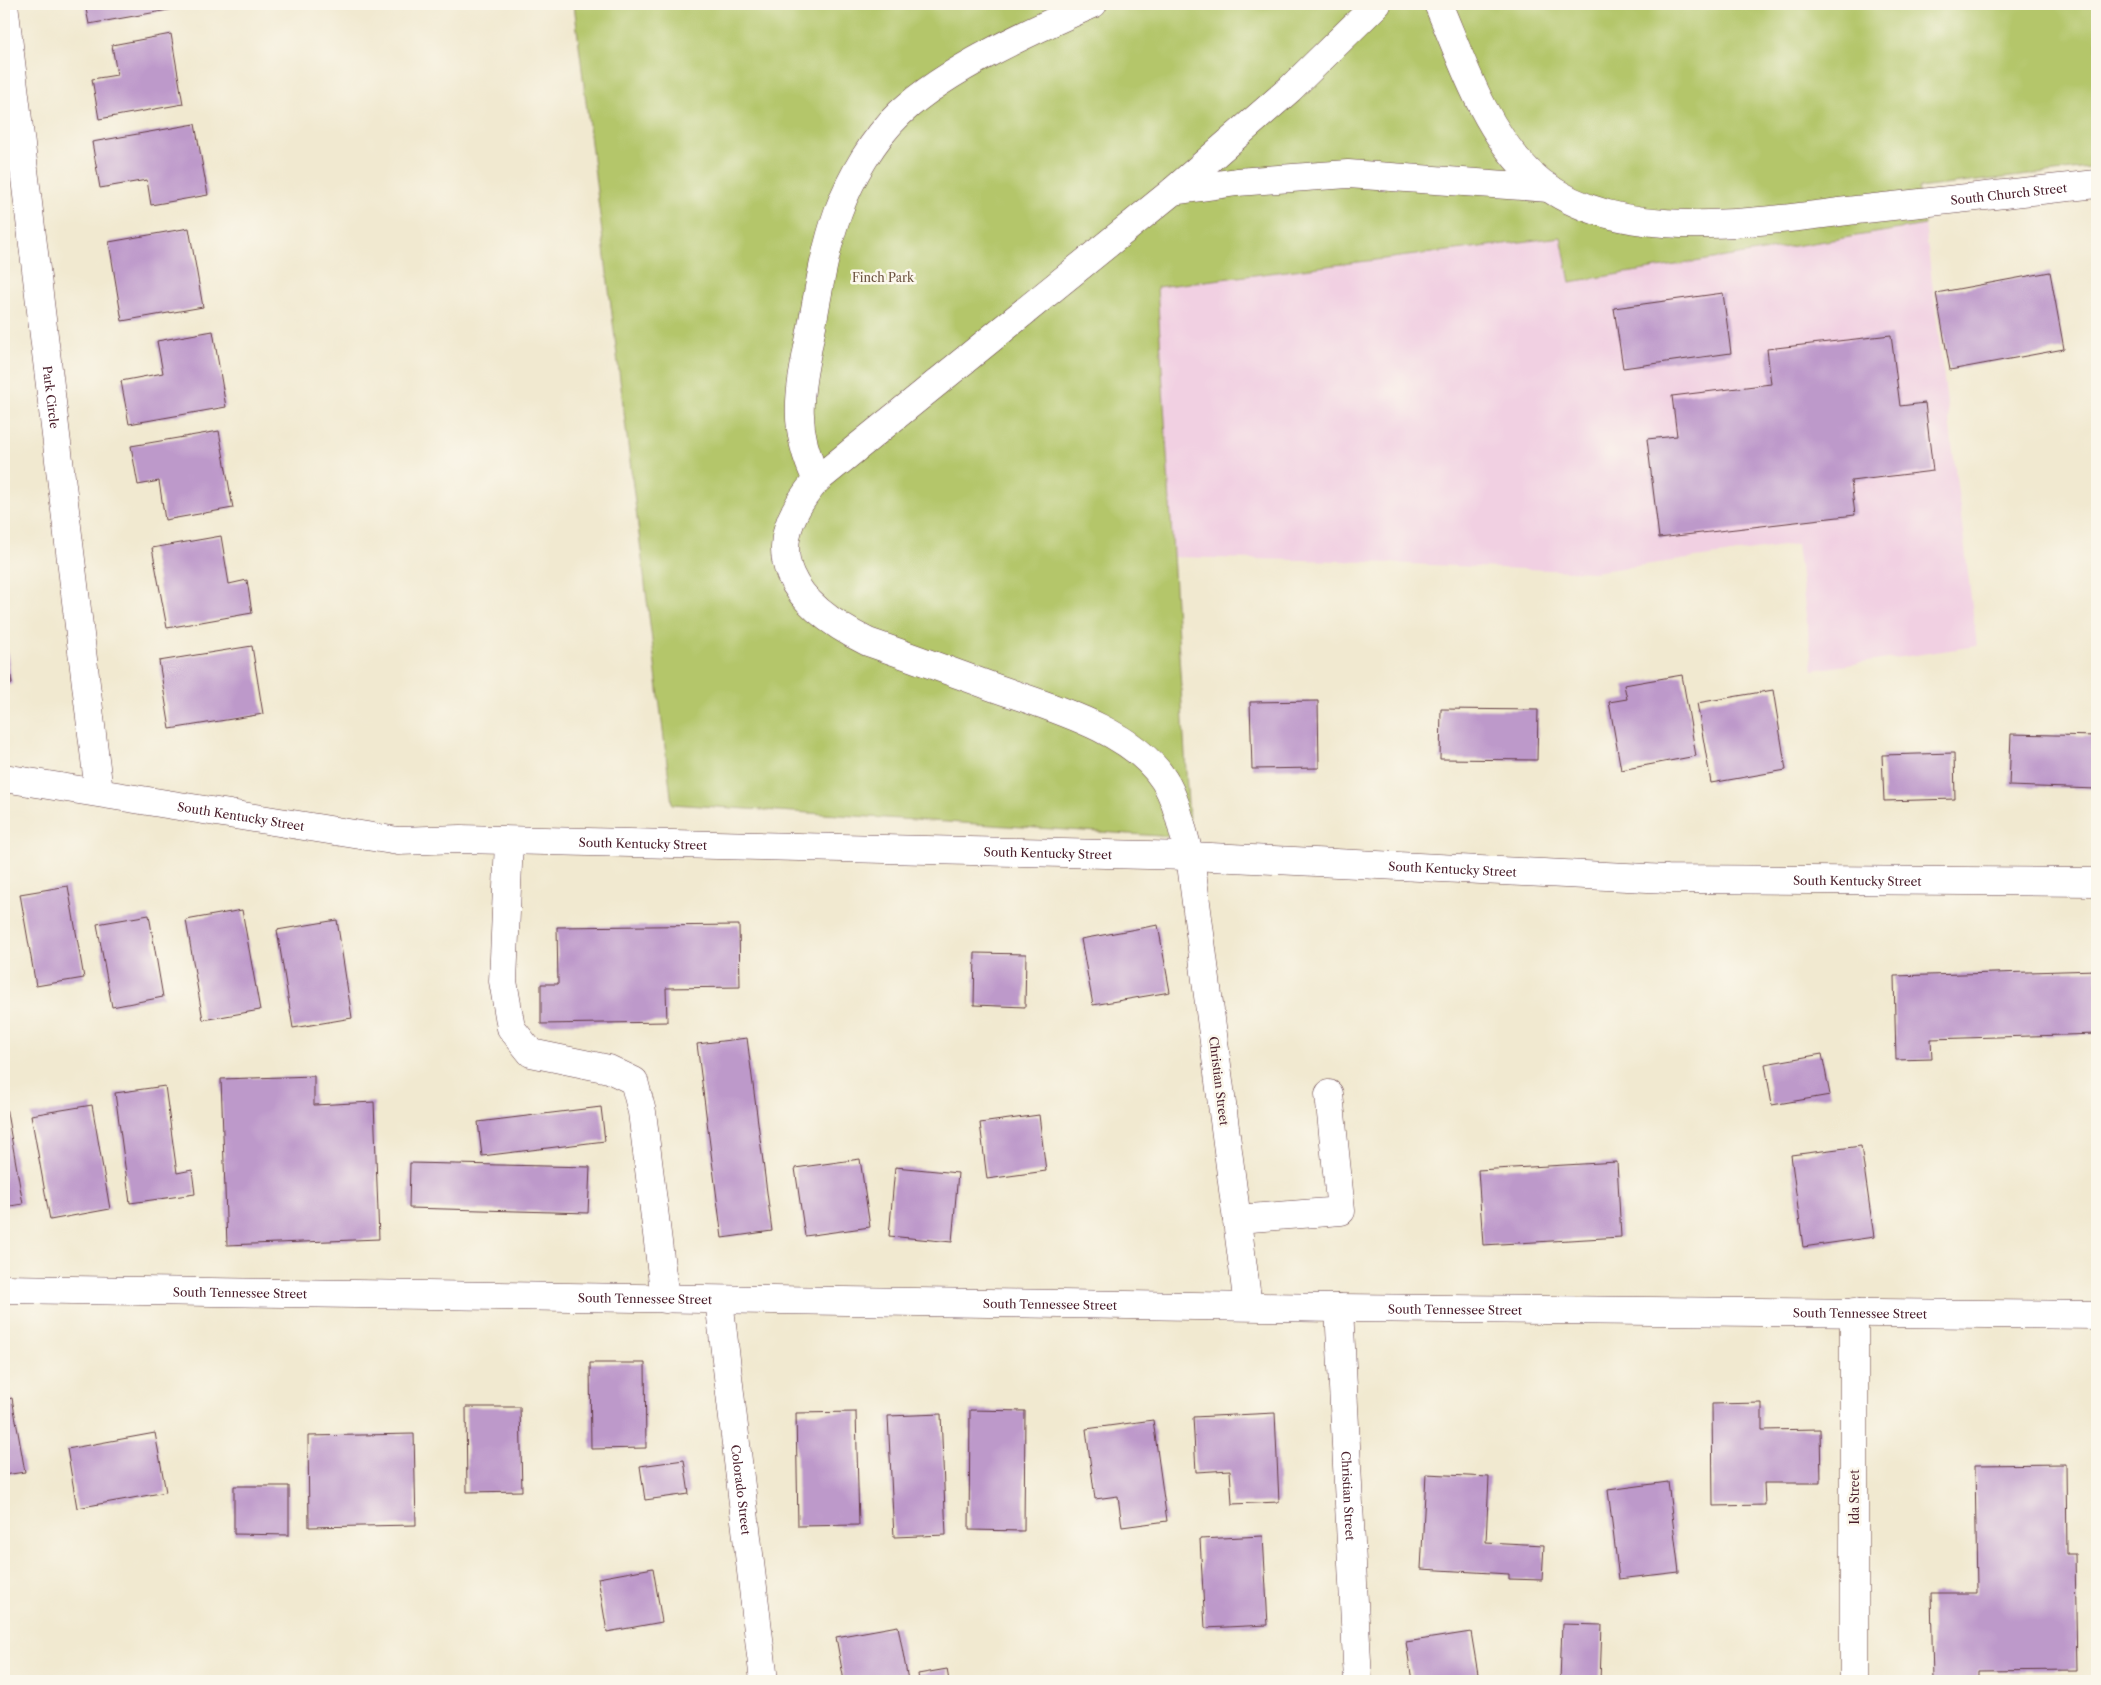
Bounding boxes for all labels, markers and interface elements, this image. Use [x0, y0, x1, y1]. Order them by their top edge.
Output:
street label: South Church Street [1950, 180, 2068, 207]
park label: Finch Park [852, 270, 915, 285]
street label: Park Circle [40, 365, 63, 430]
street label: South Kentucky Street [176, 798, 306, 834]
street label: South Kentucky Street [578, 834, 708, 852]
street label: South Kentucky Street [983, 844, 1113, 862]
street label: South Kentucky Street [1388, 858, 1518, 879]
street label: South Kentucky Street [1793, 872, 1922, 888]
street label: Christian Street [1206, 1036, 1232, 1127]
street label: South Tennessee Street [173, 1284, 308, 1301]
street label: South Tennessee Street [578, 1290, 713, 1307]
street label: South Tennessee Street [983, 1295, 1118, 1312]
street label: South Tennessee Street [1388, 1301, 1523, 1317]
street label: South Tennessee Street [1793, 1305, 1928, 1321]
street label: Colorado Street [729, 1444, 754, 1536]
street label: Christian Street [1339, 1451, 1358, 1542]
street label: Ida Street [1847, 1469, 1862, 1524]

